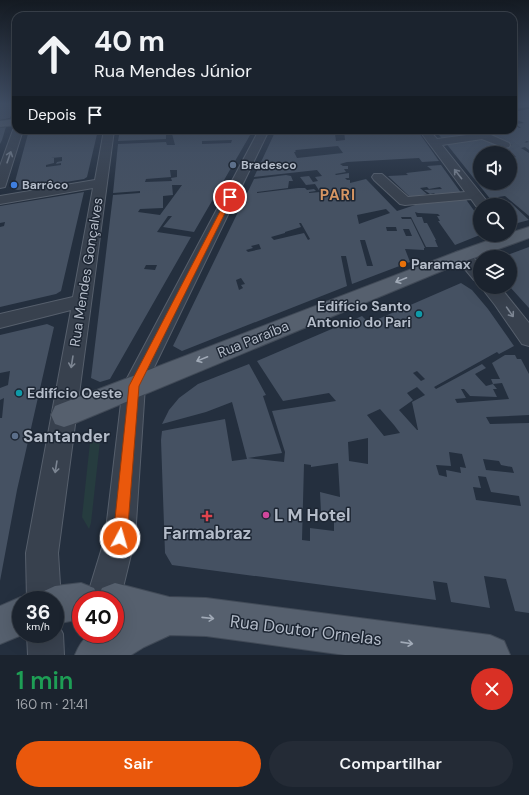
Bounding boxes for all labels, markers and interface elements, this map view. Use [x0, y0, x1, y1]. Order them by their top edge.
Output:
text: 40 m [94, 23, 165, 60]
icon: ahead [28, 28, 80, 80]
text: Rua Mendes Júnior [94, 59, 252, 83]
icon: arrive [84, 104, 106, 126]
text: Depois [28, 105, 76, 125]
map controls [473, 146, 517, 294]
button: sound [473, 146, 517, 190]
one-way arrow [6, 150, 13, 163]
place label: Bradesco [241, 157, 297, 173]
marker: Bradesco [228, 160, 238, 170]
one-way arrow [454, 169, 462, 180]
place label: Barrôco [22, 177, 68, 193]
marker: Barrôco [9, 180, 19, 190]
pin [213, 180, 247, 214]
district label: PARI [320, 185, 356, 205]
icon: arrive [219, 186, 241, 208]
street label: Rua Mendes Gonçalves [65, 196, 107, 348]
button: search [473, 198, 517, 242]
button: layers [473, 250, 517, 294]
place label: Paramax [411, 255, 471, 273]
marker: Paramax [398, 259, 408, 269]
one-way arrow [395, 277, 407, 285]
place label: Edifício Santo Antonio do Pari [307, 297, 411, 331]
one-way arrow [506, 306, 514, 317]
marker: Edifício Santo Antonio do Pari [414, 309, 424, 319]
street label: Rua Paraíba [215, 317, 291, 361]
one-way arrow [68, 355, 76, 368]
one-way arrow [196, 356, 208, 364]
place label: Edifício Oeste [27, 384, 122, 402]
marker: Edifício Oeste [14, 388, 24, 398]
place label: Santander [23, 425, 110, 447]
marker: Santander [10, 431, 20, 441]
one-way arrow [51, 460, 59, 473]
place label: L M Hotel [274, 504, 351, 526]
marker: L M Hotel [261, 510, 271, 520]
marker: Farmabraz [202, 511, 212, 521]
position arrow [99, 517, 141, 559]
place label: Farmabraz [163, 522, 251, 544]
speed limit sign: 40 [72, 591, 124, 643]
text: 36 [26, 599, 50, 625]
street label: Rua Doutor Ornelas [229, 610, 383, 650]
one-way arrow [201, 614, 214, 622]
text: km/h [26, 620, 50, 633]
one-way arrow [400, 639, 413, 647]
text: 1 min [16, 665, 73, 696]
button: close [471, 668, 513, 710]
text: 160 m · 21:41 [16, 696, 88, 713]
button: Sair [16, 741, 261, 787]
button: Compartilhar [269, 741, 513, 787]

